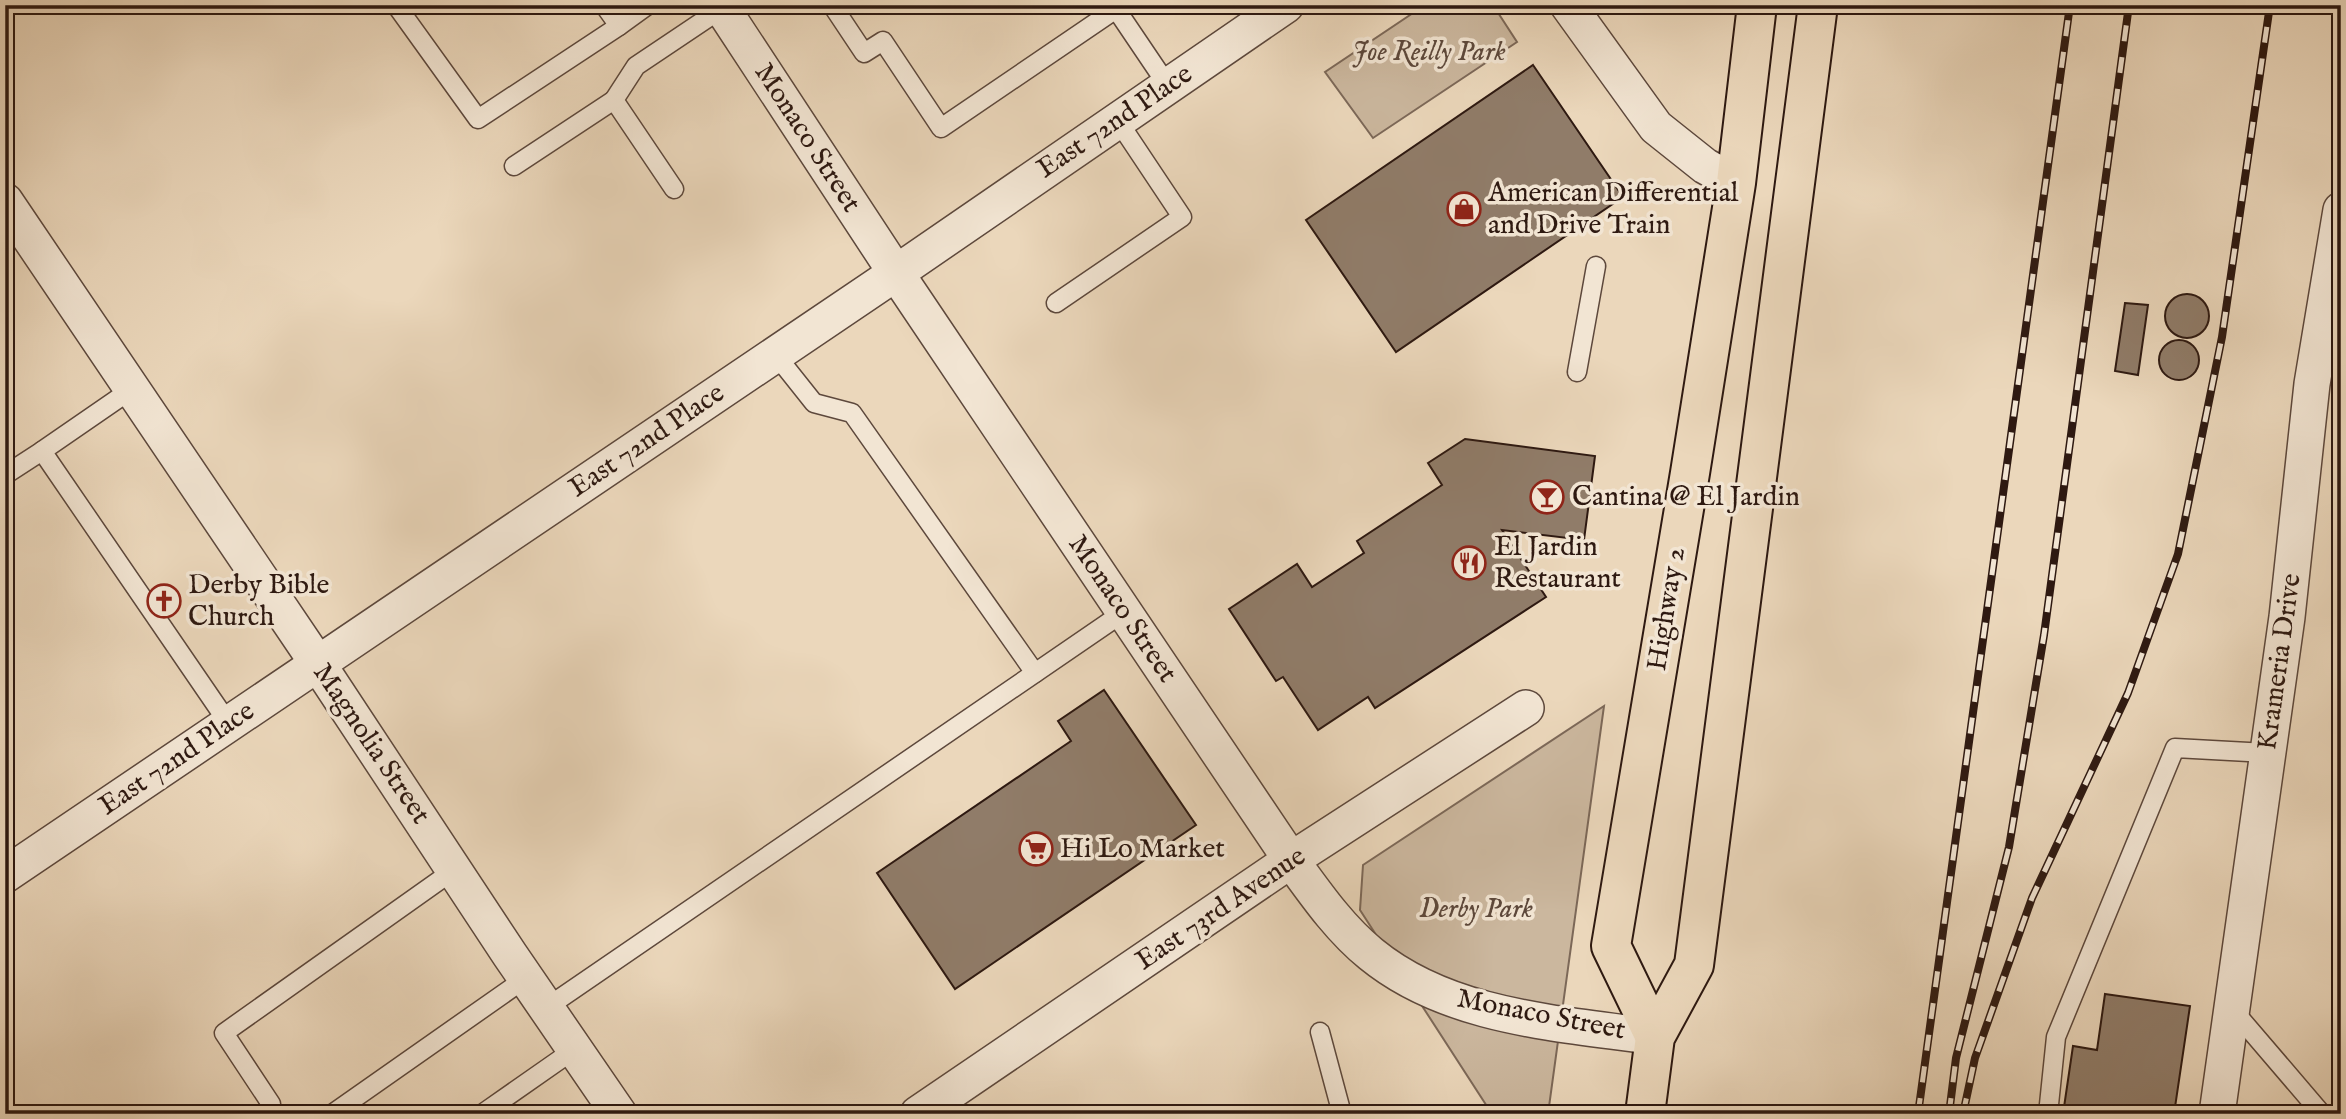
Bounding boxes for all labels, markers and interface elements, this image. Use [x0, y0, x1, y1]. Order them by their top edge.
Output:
park label: Joe Reilly Park [1352, 35, 1506, 70]
street label: Monaco Street [746, 57, 868, 219]
street label: East 72nd Place [1031, 57, 1200, 187]
place label: American Differential and Drive Train [1487, 176, 1739, 243]
shop icon: American Differential and Drive Train [1445, 190, 1483, 228]
street label: East 72nd Place [563, 376, 732, 506]
bar icon: Cantina @ El Jardin [1528, 478, 1566, 516]
place label: Cantina @ El Jardin [1572, 480, 1800, 515]
street label: Monaco Street [1060, 528, 1184, 690]
place label: El Jardin Restaurant [1494, 530, 1621, 597]
restaurant icon: El Jardin Restaurant [1450, 544, 1488, 582]
street label: Highway 2 [1640, 545, 1694, 673]
place label: Derby Bible Church [188, 568, 329, 635]
street label: Krameria Drive [2250, 571, 2310, 753]
church icon: Derby Bible Church [145, 582, 183, 620]
street label: Magnolia Street [304, 657, 438, 831]
street label: East 72nd Place [93, 694, 262, 824]
supermarket icon: Hi Lo Market [1017, 830, 1055, 868]
place label: Hi Lo Market [1060, 832, 1225, 867]
street label: East 73rd Avenue [1129, 839, 1313, 979]
park label: Derby Park [1419, 892, 1533, 927]
street label: Monaco Street [1454, 982, 1629, 1049]

